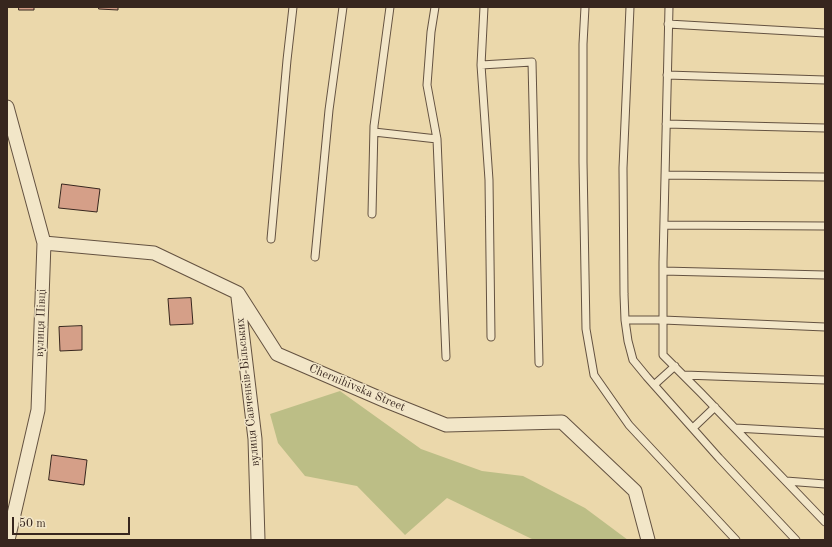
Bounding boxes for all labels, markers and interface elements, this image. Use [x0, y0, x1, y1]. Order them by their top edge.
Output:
street label: вулиця Півці [33, 289, 49, 357]
street label: вулиця Савченків-Більських [233, 317, 263, 467]
street label: Chernihivska Street [307, 361, 407, 415]
scale bar [14, 509, 132, 535]
text: 50 m [19, 518, 46, 530]

